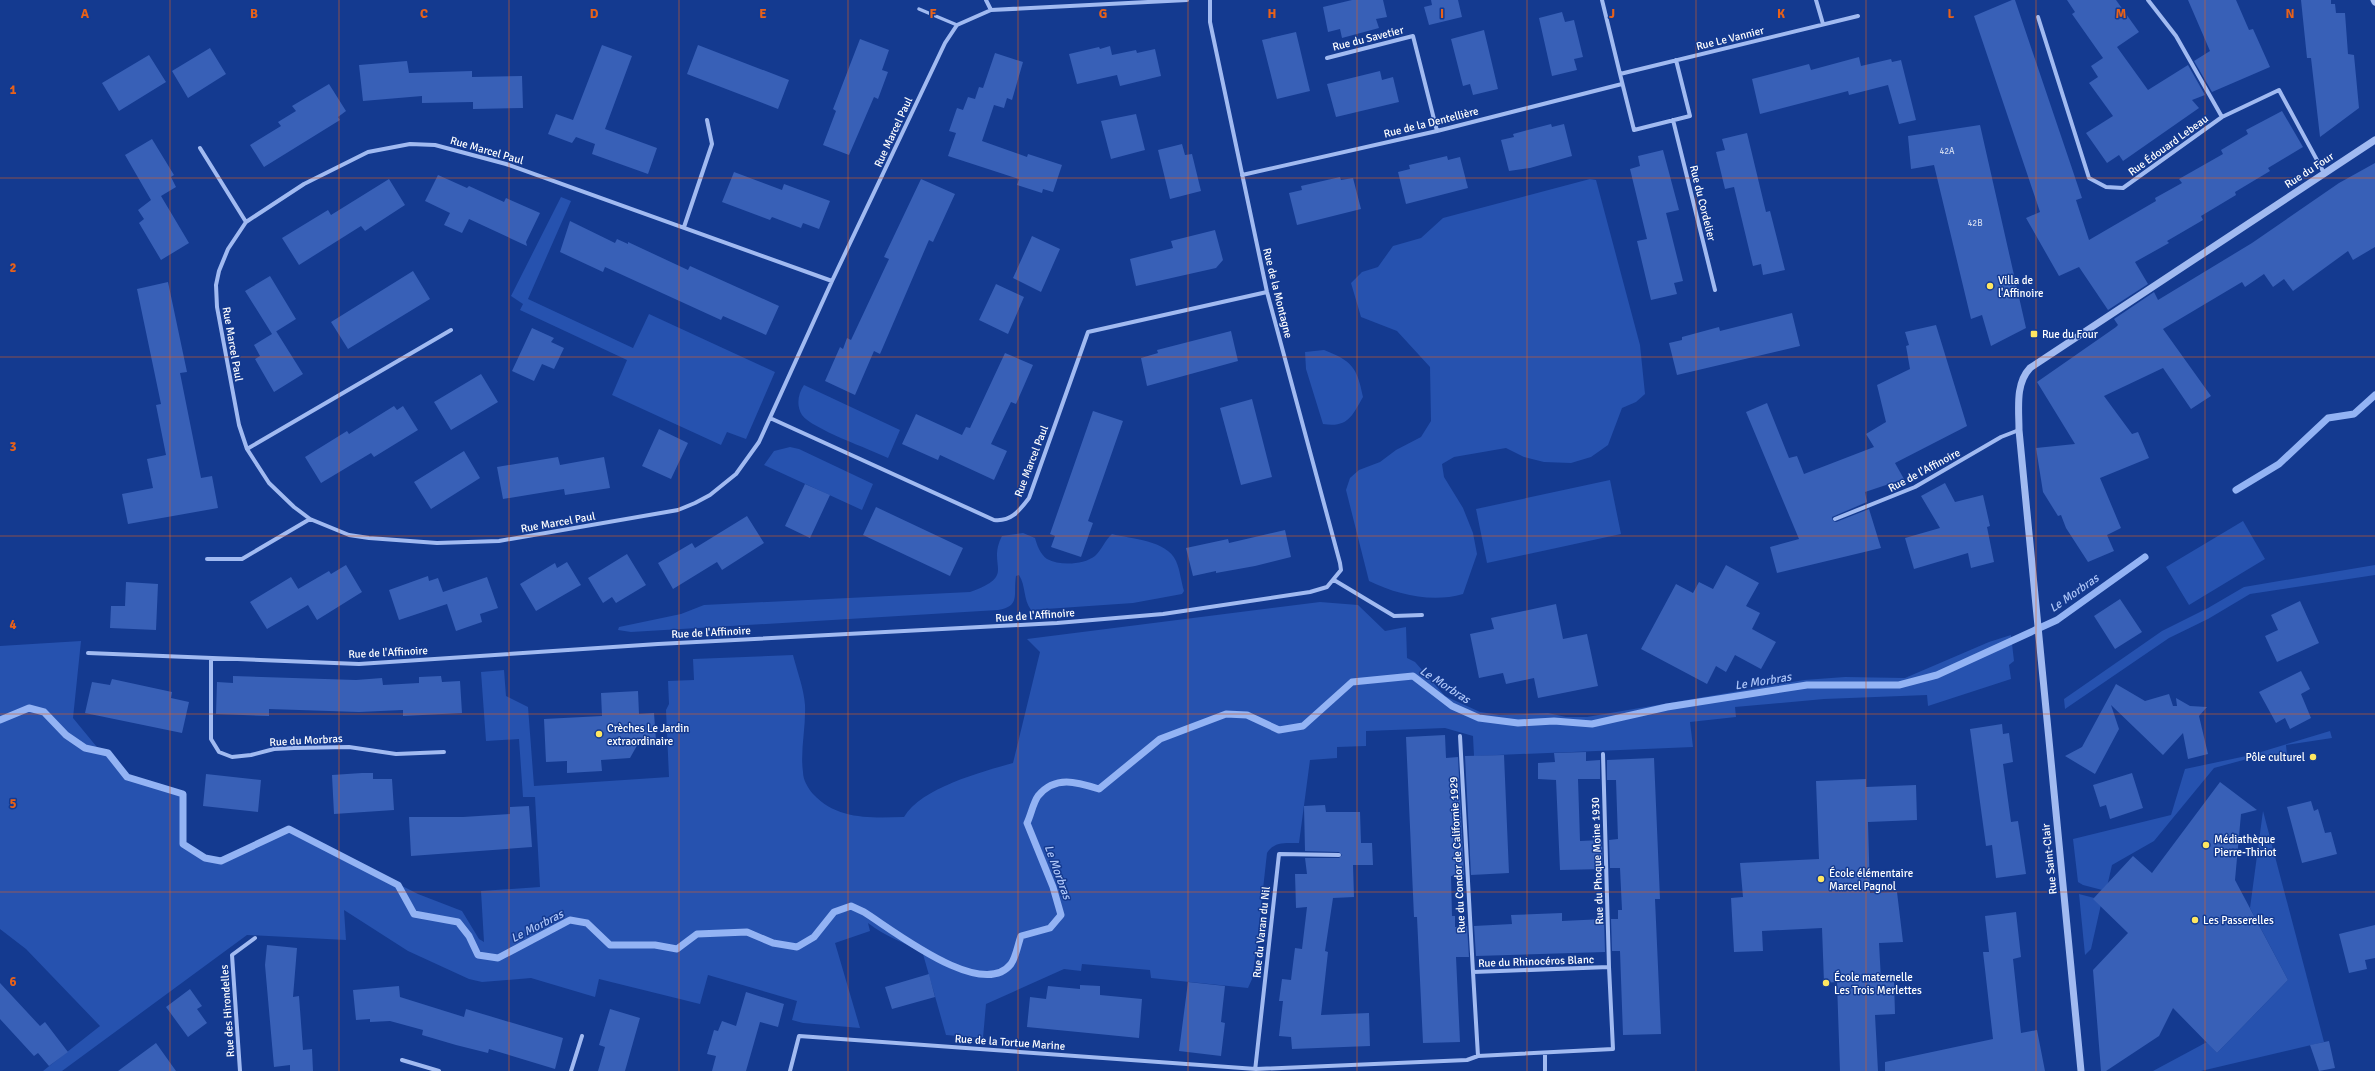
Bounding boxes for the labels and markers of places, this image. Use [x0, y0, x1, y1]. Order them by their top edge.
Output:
place label: Villa de l'Affinoire [1998, 274, 2044, 300]
marker: Villa de l'Affinoire [1985, 281, 1995, 291]
place label: Rue du Four [2042, 328, 2098, 341]
marker: Rue du Four [2029, 329, 2039, 339]
place label: Crèches Le Jardin extraordinaire [607, 722, 689, 748]
marker: Crèches Le Jardin extraordinaire [594, 729, 604, 739]
place label: Pôle culturel [2246, 751, 2305, 764]
marker: Pôle culturel [2308, 752, 2318, 762]
place label: Médiathèque Pierre-Thiriot [2214, 833, 2277, 859]
marker: Médiathèque Pierre-Thiriot [2201, 840, 2211, 850]
place label: École élémentaire Marcel Pagnol [1829, 866, 1913, 893]
marker: École élémentaire Marcel Pagnol [1816, 874, 1826, 884]
place label: Les Passerelles [2203, 914, 2274, 927]
marker: Les Passerelles [2190, 915, 2200, 925]
place label: École maternelle Les Trois Merlettes [1834, 970, 1922, 997]
marker: École maternelle Les Trois Merlettes [1821, 978, 1831, 988]

